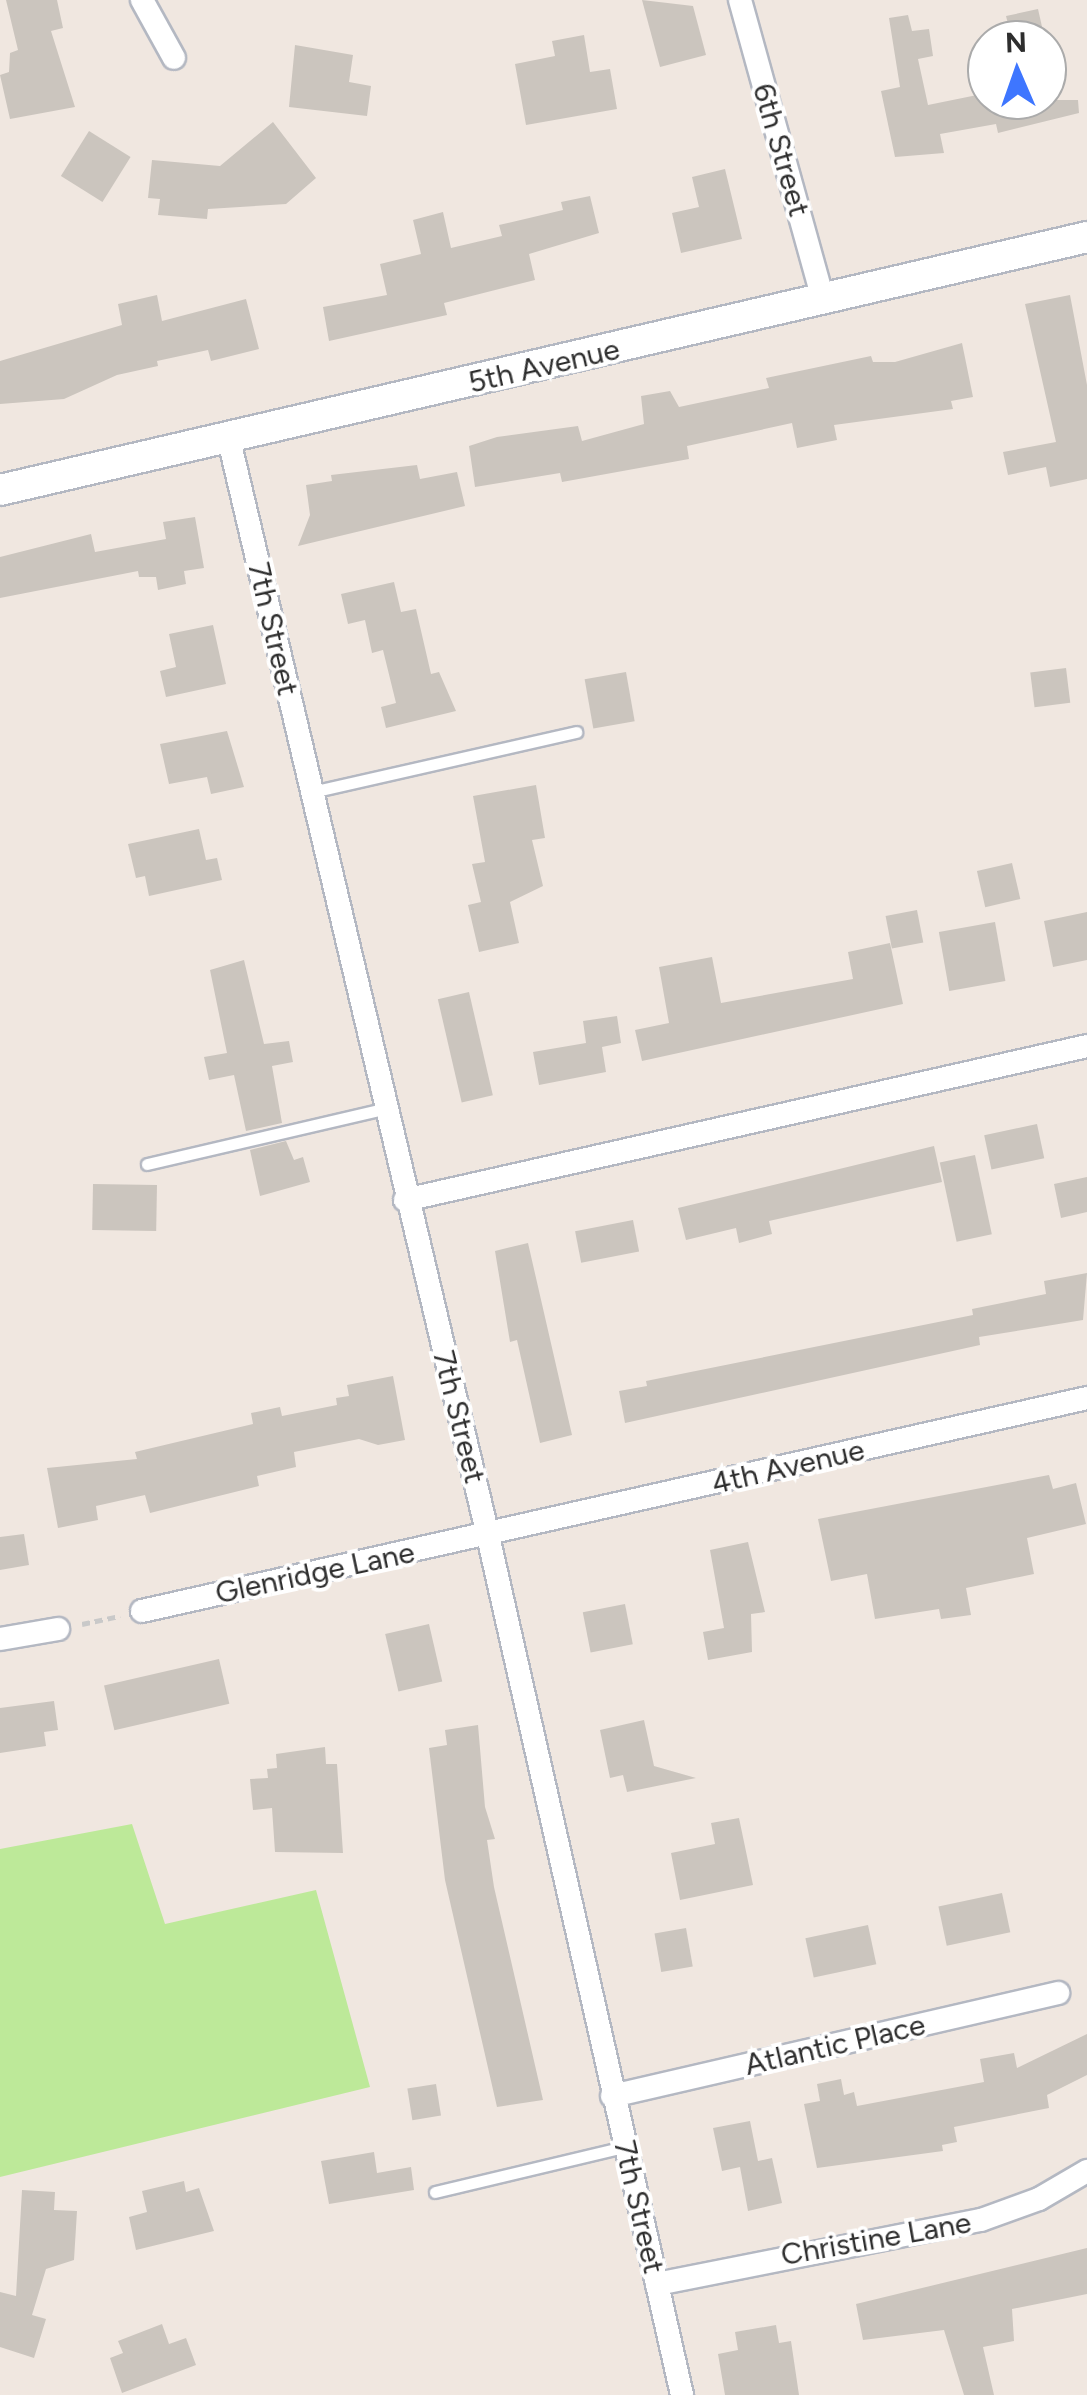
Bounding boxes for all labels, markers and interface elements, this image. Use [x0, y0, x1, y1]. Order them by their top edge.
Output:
north arrow [967, 20, 1067, 120]
text: N [1005, 25, 1027, 59]
street label: 6th Street [745, 79, 817, 221]
street label: 5th Avenue [465, 331, 623, 401]
street label: 7th Street [240, 559, 306, 699]
street label: 7th Street [425, 1347, 493, 1487]
street label: 4th Avenue [708, 1432, 868, 1502]
street label: Glenridge Lane [212, 1534, 418, 1612]
street label: Atlantic Place [741, 2007, 929, 2083]
street label: 7th Street [606, 2137, 672, 2277]
street label: Christine Lane [778, 2205, 974, 2273]

